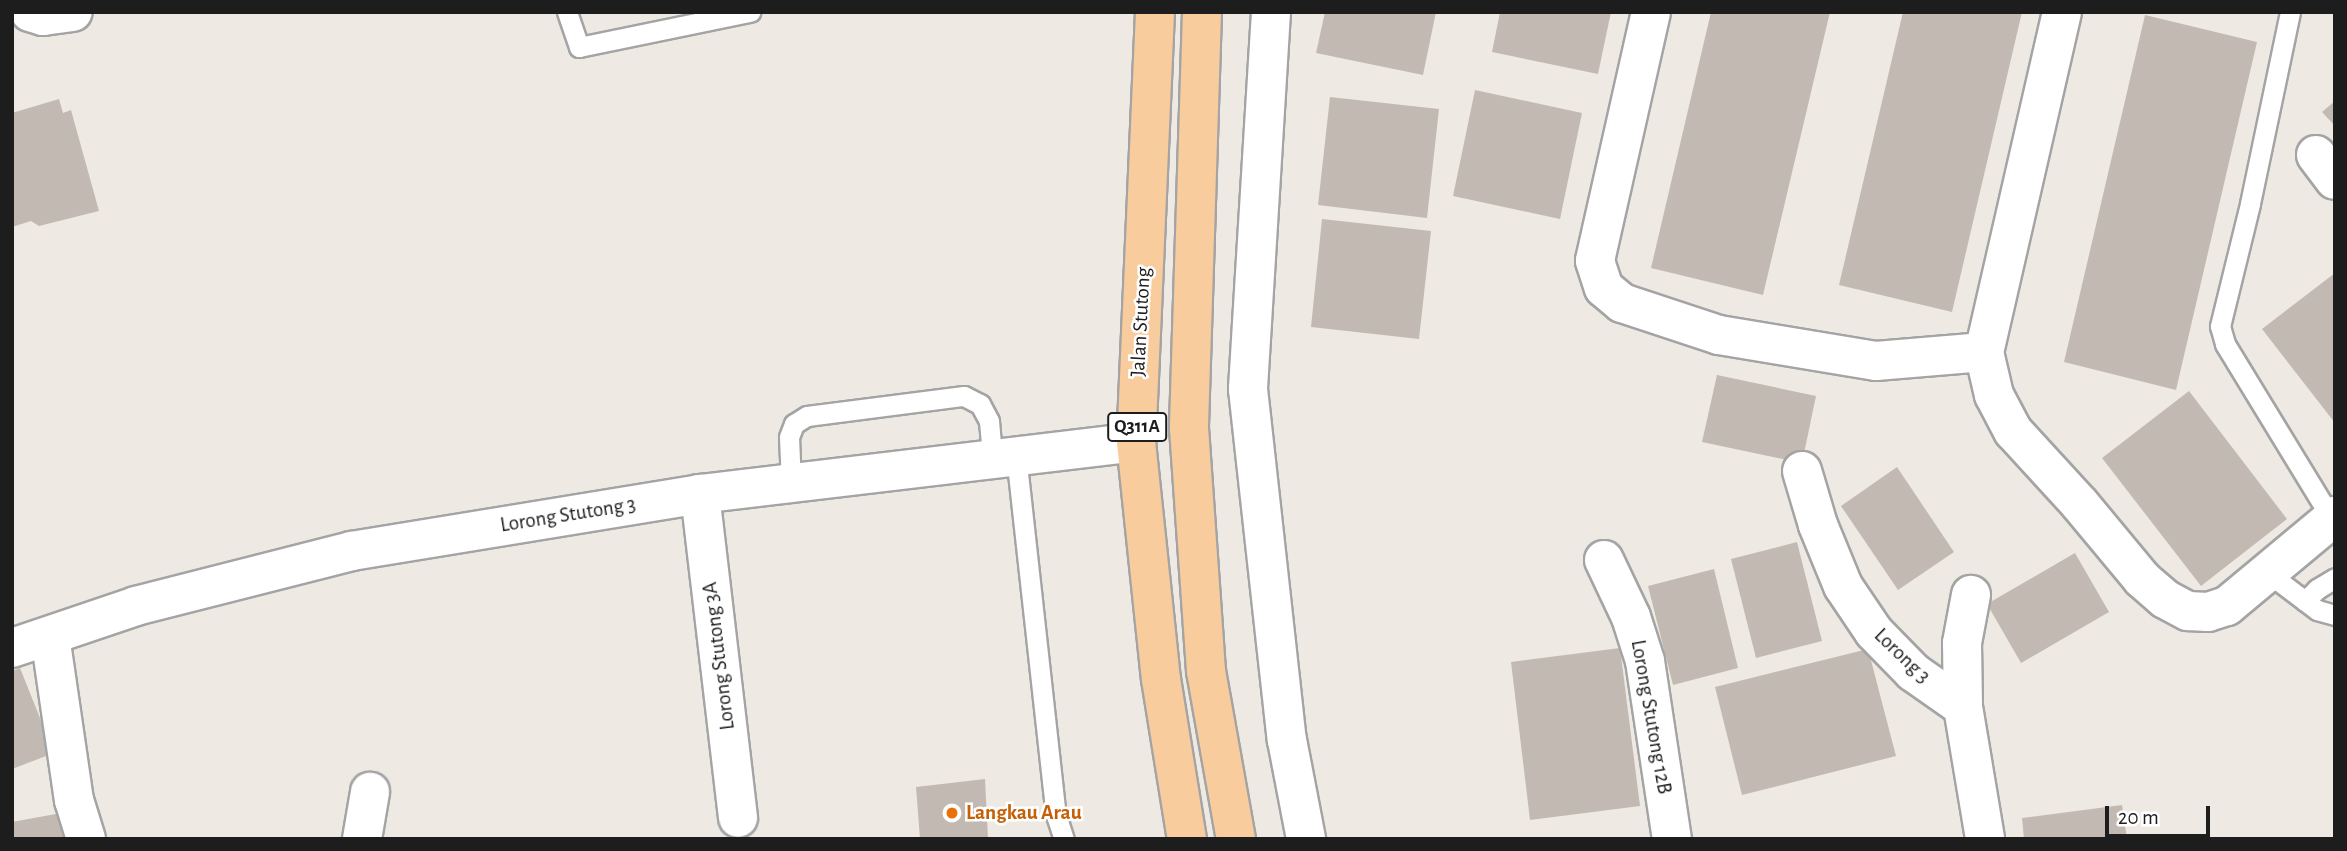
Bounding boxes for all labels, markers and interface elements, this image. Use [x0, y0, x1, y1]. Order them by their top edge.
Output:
street label: Jalan Stutong [1126, 267, 1156, 377]
road number: Q311A [1106, 412, 1168, 442]
street label: Lorong Stutong 3 [498, 492, 638, 538]
street label: Lorong Stutong 3A [697, 580, 741, 732]
street label: Lorong 3 [1869, 623, 1935, 689]
street label: Lorong Stutong 12B [1625, 638, 1677, 796]
scale bar [2109, 792, 2214, 836]
place label: Langkau Arau [966, 800, 1082, 826]
marker: Langkau Arau [944, 805, 960, 821]
text: 20 m [2118, 807, 2159, 828]

